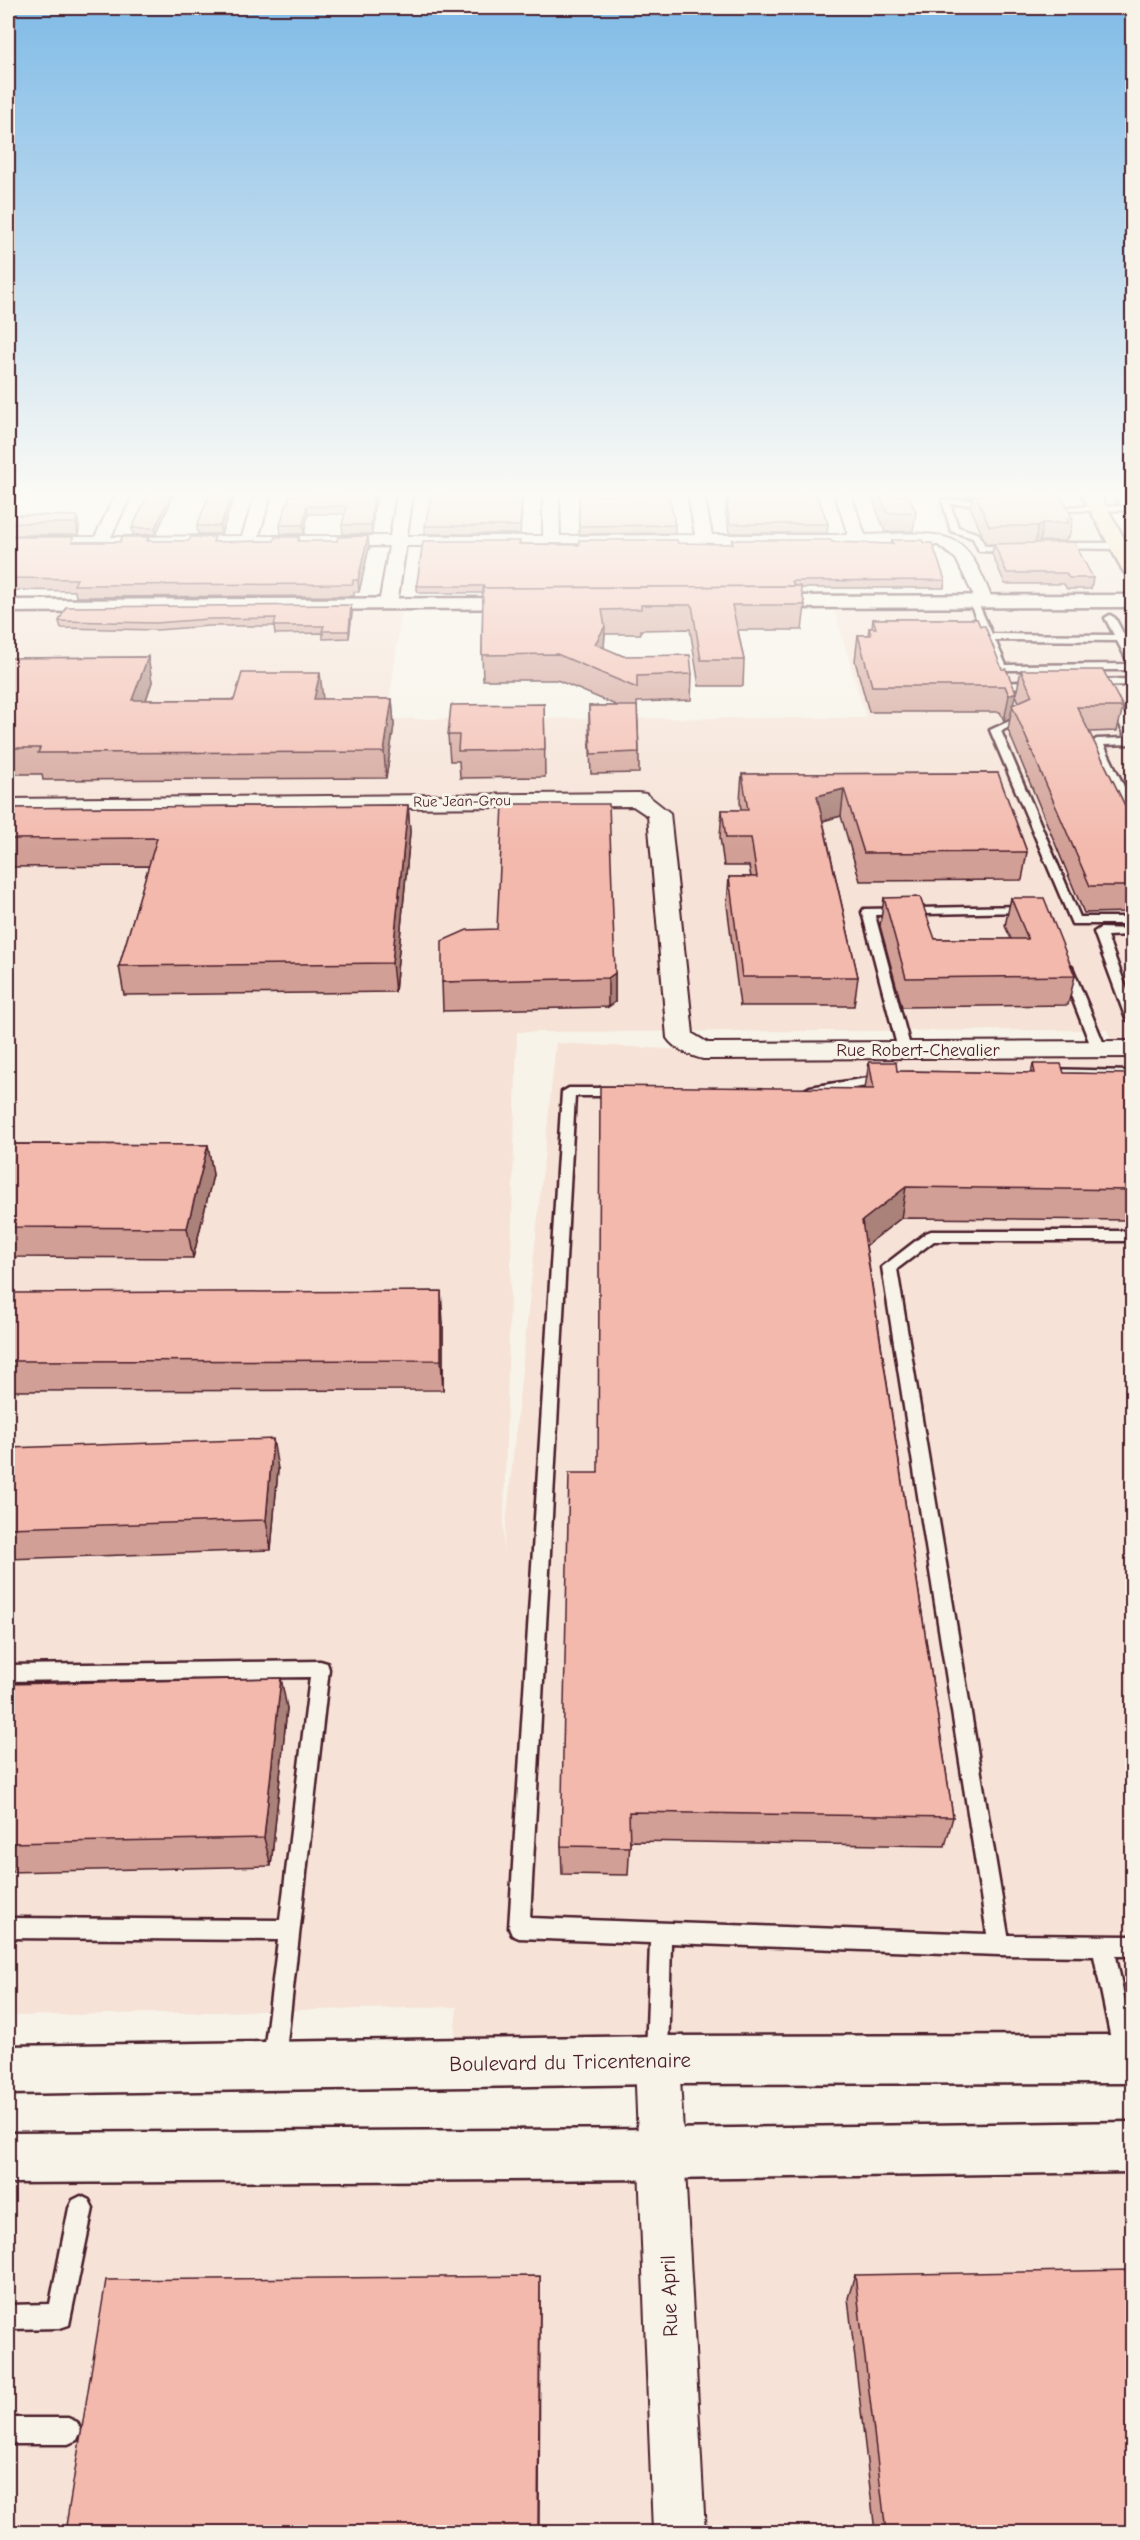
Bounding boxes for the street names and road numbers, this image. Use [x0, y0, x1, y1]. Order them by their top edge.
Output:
street label: Rue Jean-Grou [413, 791, 511, 811]
street label: Rue Robert-Chevalier [836, 1040, 1001, 1061]
street label: Boulevard du Tricentenaire [449, 2048, 691, 2076]
street label: Rue April [656, 2255, 682, 2337]

